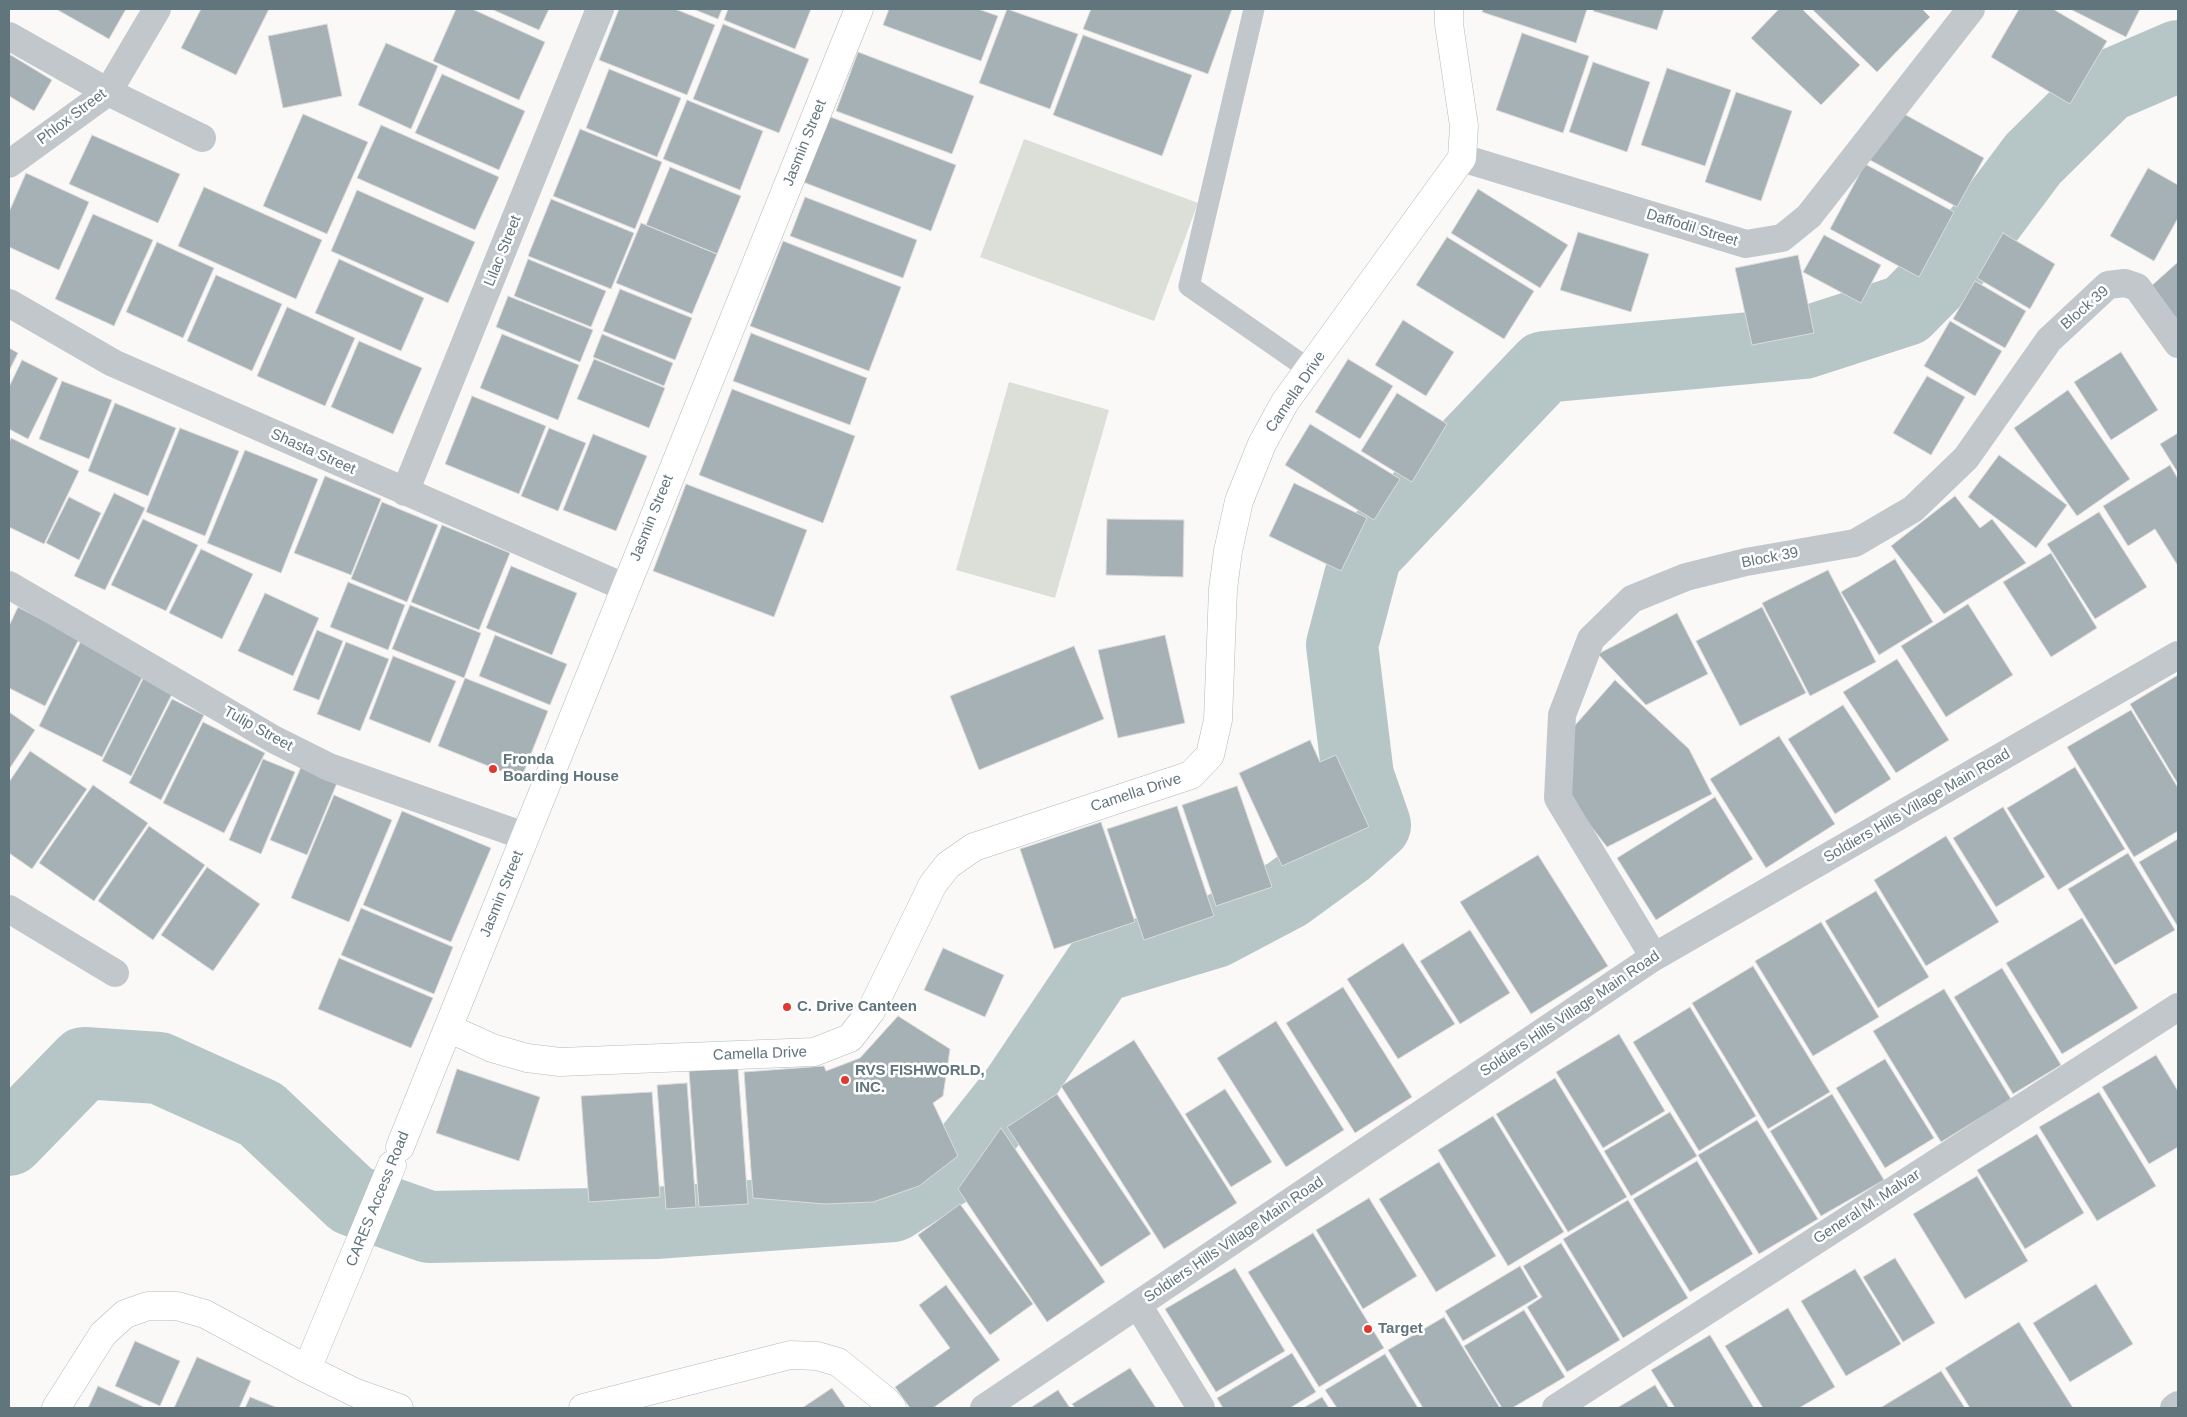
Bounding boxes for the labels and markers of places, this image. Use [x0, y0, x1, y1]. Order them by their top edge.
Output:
place label: Fronda Boarding House [503, 751, 619, 786]
marker: Fronda Boarding House [487, 763, 499, 775]
place label: C. Drive Canteen [797, 998, 917, 1016]
marker: C. Drive Canteen [781, 1001, 793, 1013]
place label: RVS FISHWORLD, INC. [855, 1062, 985, 1097]
marker: RVS FISHWORLD, INC. [839, 1074, 851, 1086]
place label: Target [1378, 1320, 1423, 1338]
marker: Target [1362, 1323, 1374, 1335]

